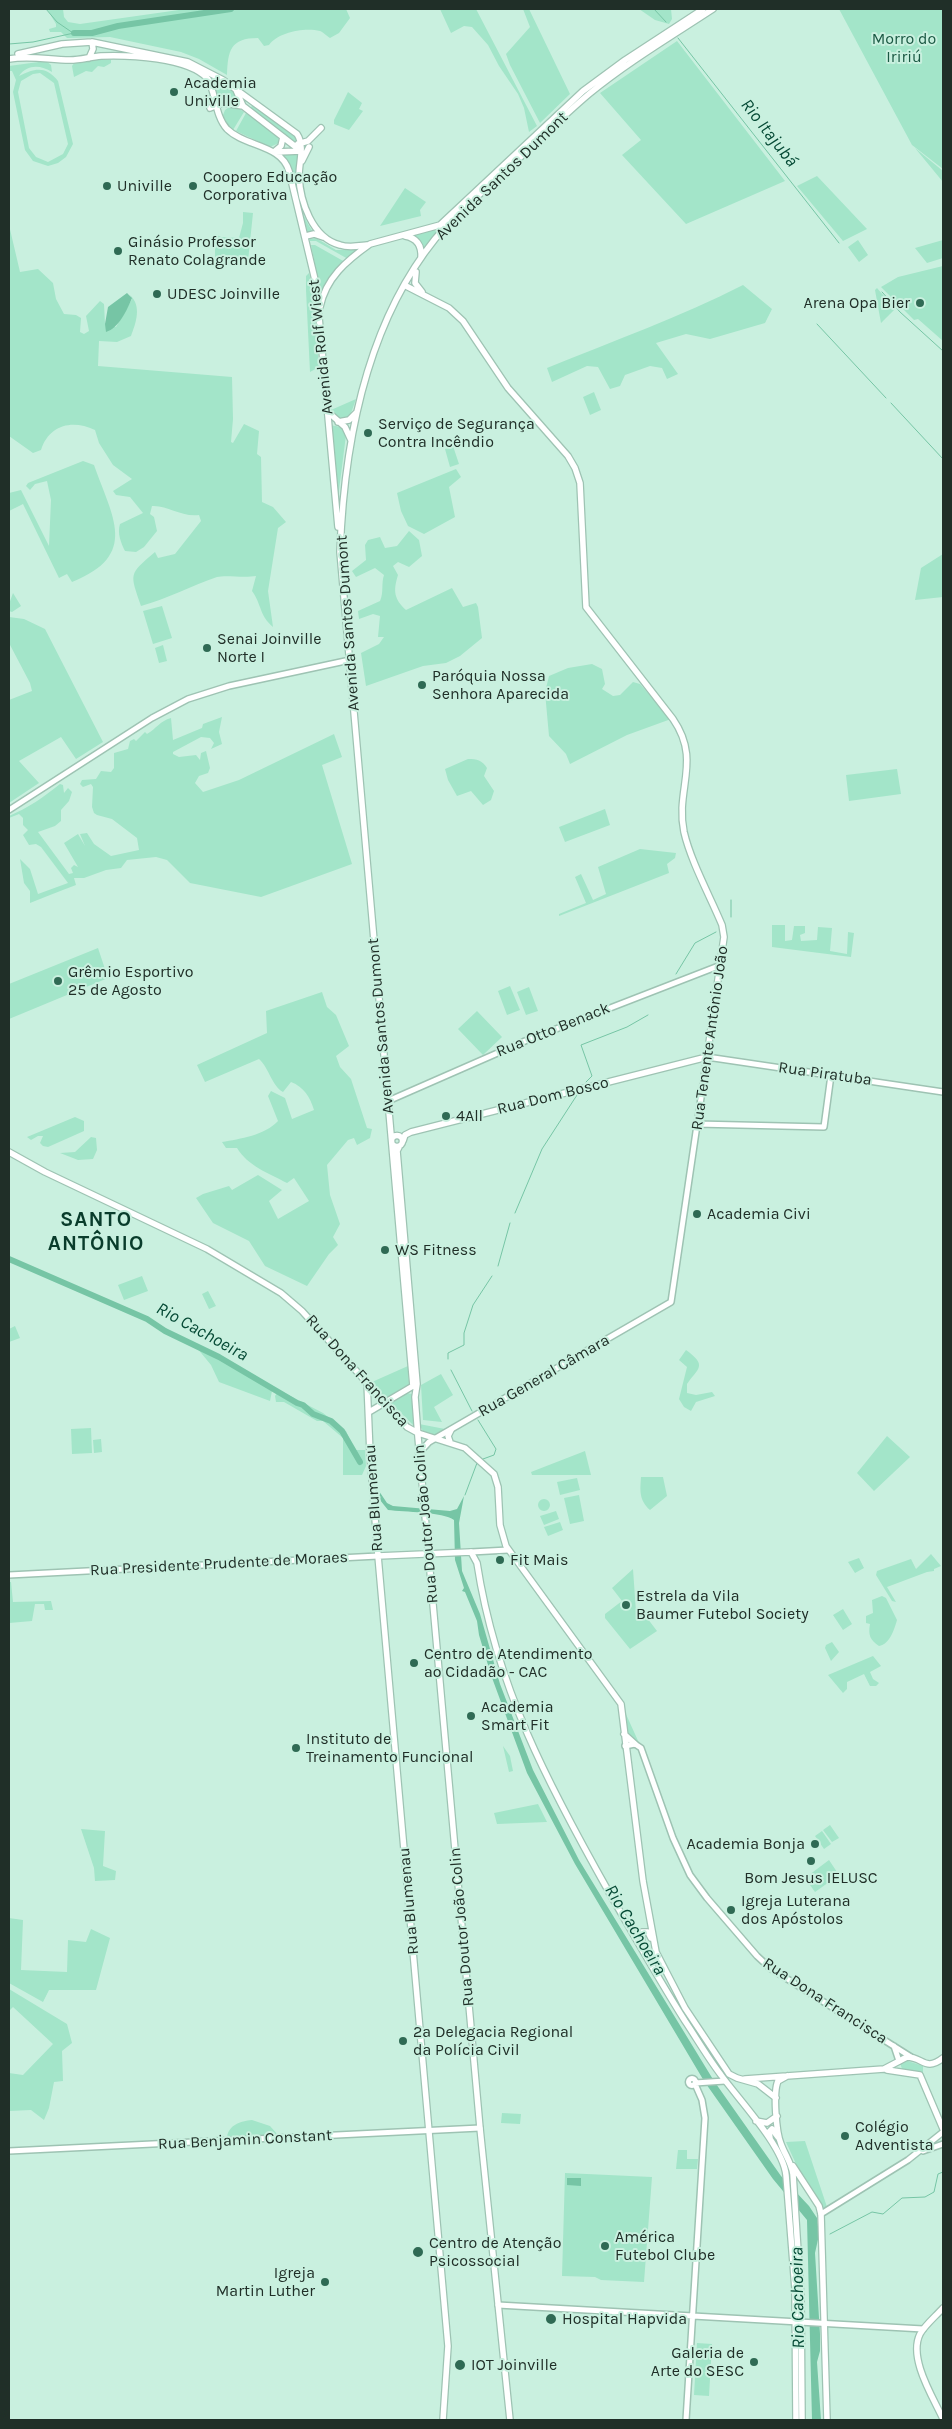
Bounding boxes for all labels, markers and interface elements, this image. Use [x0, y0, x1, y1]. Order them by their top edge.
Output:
park label: Morro do Iririú [872, 29, 936, 67]
place label: Academia Univille [184, 73, 256, 111]
marker: Academia Univille [168, 86, 180, 98]
water label: Rio Itajubá [736, 95, 802, 171]
street label: Avenida Santos Dumont [432, 108, 572, 244]
place label: Coopero Educação Corporativa [203, 167, 337, 205]
place label: Univille [117, 176, 172, 196]
marker: Univille [101, 180, 113, 192]
marker: Coopero Educação Corporativa [187, 180, 199, 192]
place label: Ginásio Professor Renato Colagrande [128, 232, 266, 270]
marker: Ginásio Professor Renato Colagrande [112, 245, 124, 257]
street label: Avenida Rolf Wiest [304, 279, 338, 415]
place label: UDESC Joinville [167, 284, 280, 304]
marker: UDESC Joinville [151, 288, 163, 300]
place label: Arena Opa Bier [804, 293, 910, 313]
marker: Arena Opa Bier [914, 297, 926, 309]
place label: Serviço de Segurança Contra Incêndio [378, 414, 535, 452]
marker: Serviço de Segurança Contra Incêndio [362, 427, 374, 439]
street label: Avenida Santos Dumont [332, 534, 364, 712]
place label: Senai Joinville Norte I [217, 629, 322, 667]
marker: Senai Joinville Norte I [201, 642, 213, 654]
place label: Paróquia Nossa Senhora Aparecida [432, 666, 569, 704]
marker: Paróquia Nossa Senhora Aparecida [416, 679, 428, 691]
street label: Avenida Santos Dumont [364, 937, 398, 1115]
street label: Rua Tenente Antônio João [688, 945, 732, 1131]
place label: Grêmio Esportivo 25 de Agosto [68, 962, 193, 1000]
marker: Grêmio Esportivo 25 de Agosto [52, 975, 64, 987]
street label: Rua Otto Benack [493, 998, 613, 1062]
street label: Rua Piratuba [777, 1058, 873, 1090]
street label: Rua Dom Bosco [495, 1073, 611, 1119]
place label: 4All [456, 1106, 483, 1126]
marker: 4All [440, 1110, 452, 1122]
place label: Academia Civi [707, 1204, 811, 1224]
district label: SANTO ANTÔNIO [47, 1207, 145, 1257]
marker: Academia Civi [691, 1208, 703, 1220]
place label: WS Fitness [395, 1240, 477, 1260]
marker: WS Fitness [379, 1244, 391, 1256]
water label: Rio Cachoeira [152, 1298, 252, 1366]
street label: Rua Dona Francisca [301, 1311, 413, 1431]
street label: Rua General Câmara [475, 1331, 613, 1421]
street label: Rua Blumenau [361, 1444, 387, 1552]
street label: Rua Doutor João Colin [409, 1444, 443, 1604]
street label: Rua Presidente Prudente de Moraes [90, 1548, 348, 1580]
place label: Fit Mais [510, 1550, 569, 1570]
marker: Fit Mais [494, 1554, 506, 1566]
place label: Estrela da Vila Baumer Futebol Society [636, 1586, 809, 1624]
marker: Estrela da Vila Baumer Futebol Society [620, 1599, 632, 1611]
place label: Centro de Atendimento ao Cidadão - CAC [424, 1644, 592, 1682]
marker: Centro de Atendimento ao Cidadão - CAC [408, 1657, 420, 1669]
place label: Academia Smart Fit [481, 1697, 553, 1735]
marker: Academia Smart Fit [465, 1710, 477, 1722]
place label: Instituto de Treinamento Funcional [306, 1729, 474, 1767]
marker: Instituto de Treinamento Funcional [290, 1742, 302, 1754]
place label: Academia Bonja [687, 1834, 805, 1854]
marker: Academia Bonja [809, 1838, 821, 1850]
street label: Rua Blumenau [395, 1847, 423, 1955]
street label: Rua Doutor João Colin [445, 1847, 479, 2007]
marker: Bom Jesus IELUSC [805, 1855, 817, 1867]
place label: Bom Jesus IELUSC [744, 1868, 878, 1888]
water label: Rio Cachoeira [600, 1881, 670, 1979]
place label: Igreja Luterana dos Apóstolos [741, 1891, 851, 1929]
marker: Igreja Luterana dos Apóstolos [725, 1904, 737, 1916]
street label: Rua Dona Francisca [759, 1954, 891, 2048]
place label: 2ª Delegacia Regional da Polícia Civil [413, 2022, 573, 2060]
marker: 2ª Delegacia Regional da Polícia Civil [397, 2035, 409, 2047]
place label: Colégio Adventista [855, 2117, 934, 2155]
street label: Rua Benjamin Constant [158, 2126, 332, 2154]
marker: Colégio Adventista [839, 2130, 851, 2142]
place label: América Futebol Clube [615, 2227, 715, 2265]
place label: Centro de Atenção Psicossocial [429, 2233, 561, 2271]
marker: América Futebol Clube [599, 2240, 611, 2252]
marker: Centro de Atenção Psicossocial [411, 2245, 425, 2259]
water label: Rio Cachoeira [786, 2247, 810, 2349]
place label: Igreja Martin Luther [216, 2263, 315, 2301]
marker: Igreja Martin Luther [319, 2276, 331, 2288]
place label: Hospital Hapvida [562, 2309, 687, 2329]
marker: Hospital Hapvida [544, 2312, 558, 2326]
place label: Galeria de Arte do SESC [651, 2343, 744, 2381]
place label: IOT Joinville [471, 2355, 557, 2375]
marker: Galeria de Arte do SESC [748, 2356, 760, 2368]
marker: IOT Joinville [453, 2358, 467, 2372]

